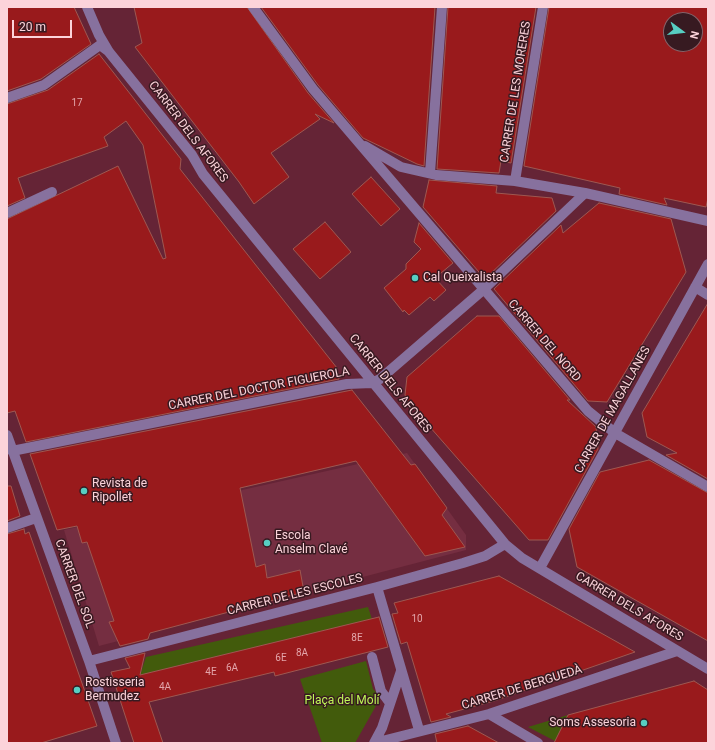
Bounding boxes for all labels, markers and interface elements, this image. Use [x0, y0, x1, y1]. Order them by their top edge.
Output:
scale bar [14, 12, 74, 38]
north arrow [663, 12, 703, 52]
text: 20 m [19, 20, 46, 34]
street label: CARRER DE LES MORERES [498, 20, 534, 164]
text: N [687, 30, 701, 40]
street label: CARRER DELS AFORES [145, 79, 231, 185]
house number: 17 [71, 97, 83, 109]
place label: Cal Queixalista [423, 271, 502, 285]
marker: Cal Queixalista [410, 273, 420, 283]
street label: CARRER DEL NORD [505, 297, 583, 385]
street label: CARRER DELS AFORES [346, 332, 434, 436]
street label: CARRER DE MAGALLANES [572, 344, 654, 476]
street label: CARRER DEL DOCTOR FIGUEROLA [167, 364, 351, 414]
place label: Revista de Ripollet [92, 477, 147, 505]
marker: Revista de Ripollet [79, 486, 89, 496]
place label: Escola Anselm Clavé [275, 529, 348, 557]
street label: CARRER DEL SOL [51, 538, 97, 630]
marker: Escola Anselm Clavé [262, 538, 272, 548]
street label: CARRER DELS AFORES [573, 569, 685, 645]
street label: CARRER DE LES ESCOLES [226, 571, 364, 619]
house number: 10 [411, 613, 423, 625]
house number: 8E [351, 632, 363, 644]
house number: 8A [296, 647, 308, 659]
house number: 6E [275, 652, 287, 664]
house number: 6A [226, 662, 238, 674]
street label: CARRER DE BERGUEDÀ [460, 663, 584, 713]
house number: 4E [205, 666, 217, 678]
place label: Rostisseria Bermudez [85, 676, 145, 704]
house number: 4A [159, 681, 171, 693]
marker: Rostisseria Bermudez [72, 685, 82, 695]
park label: Plaça del Molí [304, 694, 380, 708]
place label: Soms Assesoria [549, 716, 636, 730]
marker: Soms Assesoria [639, 718, 649, 728]

